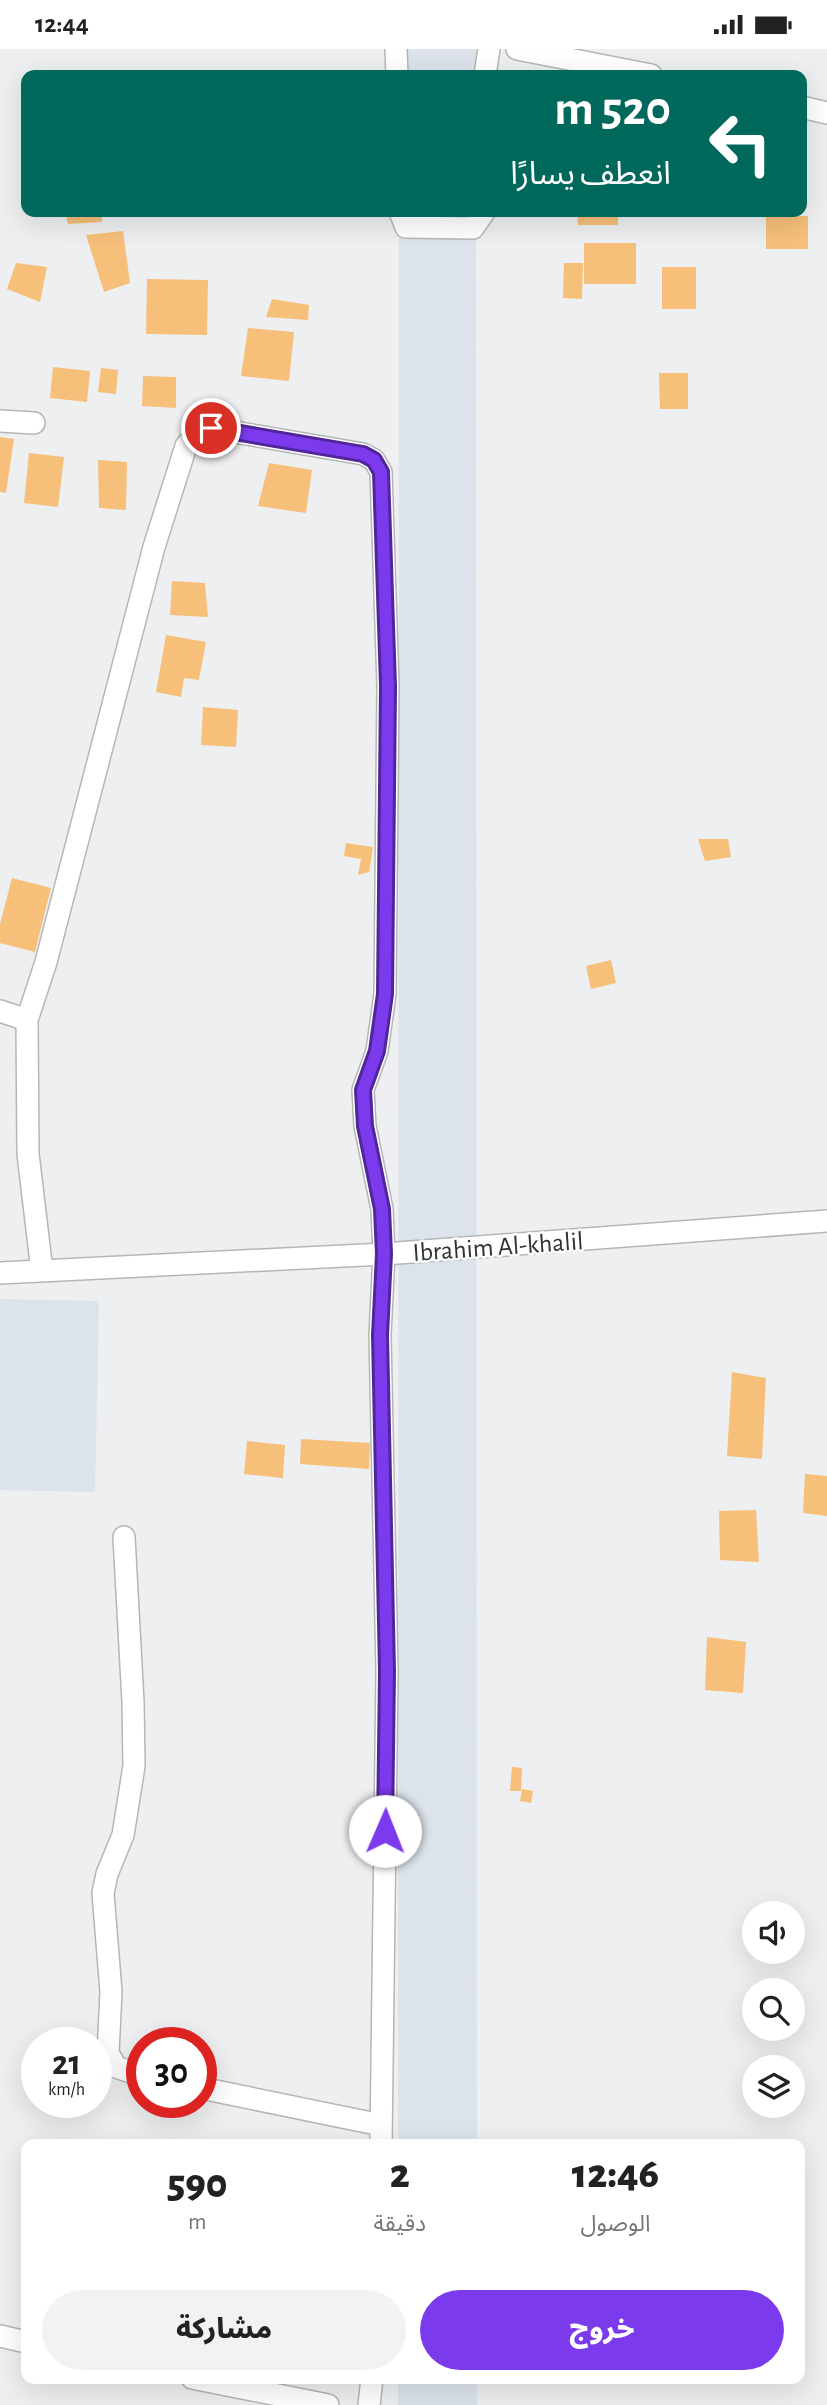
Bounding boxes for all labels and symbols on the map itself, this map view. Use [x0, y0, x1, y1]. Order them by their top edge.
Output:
pin [181, 398, 241, 458]
street label: Ibrahim Al-khalil [412, 1228, 584, 1266]
position arrow [348, 1794, 422, 1868]
speed limit sign: 30 [126, 2027, 217, 2118]

